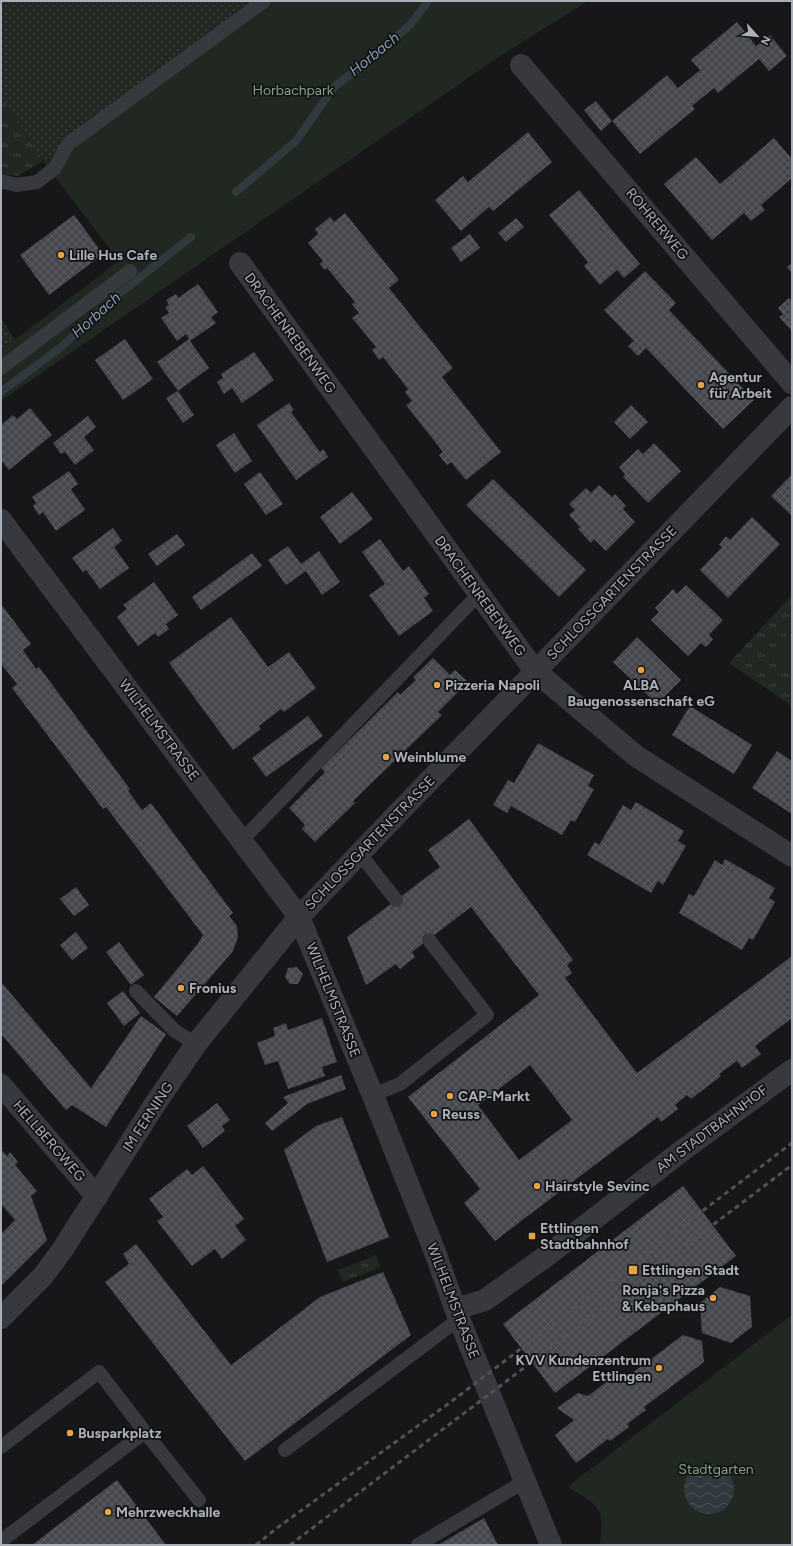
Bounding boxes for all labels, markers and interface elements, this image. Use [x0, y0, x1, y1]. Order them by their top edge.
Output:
north arrow [737, 16, 777, 56]
water label: Horbach [345, 28, 403, 80]
text: N [758, 34, 773, 47]
park label: Horbachpark [252, 82, 334, 99]
street label: ROHRERWEG [622, 185, 692, 264]
place label: Lille Hus Cafe [69, 247, 157, 264]
marker: Lille Hus Cafe [56, 250, 66, 260]
street label: DRACHENREBENWEG [241, 270, 340, 397]
water label: Horbach [68, 288, 124, 342]
place label: Agentur für Arbeit [709, 369, 772, 402]
marker: Agentur für Arbeit [696, 380, 706, 390]
street label: SCHLOSSGARTENSTRASSE [543, 522, 681, 664]
street label: DRACHENREBENWEG [431, 533, 530, 660]
marker: ALBA Baugenossenschaft eG [636, 665, 646, 675]
street label: WILHELMSTRASSE [115, 676, 203, 784]
place label: Pizzeria Napoli [445, 677, 540, 694]
place label: ALBA Baugenossenschaft eG [567, 677, 715, 710]
marker: Pizzeria Napoli [432, 680, 442, 690]
place label: Weinblume [394, 749, 467, 766]
marker: Weinblume [381, 752, 391, 762]
street label: SCHLOSSGARTENSTRASSE [301, 772, 439, 914]
street label: WILHELMSTRASSE [302, 940, 364, 1060]
place label: Fronius [189, 980, 237, 997]
marker: Fronius [176, 983, 186, 993]
street label: IM FERNING [119, 1079, 177, 1155]
street label: AM STADTBAHNHOF [653, 1081, 771, 1176]
place label: CAP-Markt [458, 1088, 531, 1105]
marker: CAP-Markt [445, 1091, 455, 1101]
street label: HELLBERGWEG [9, 1097, 89, 1185]
place label: Reuss [442, 1106, 480, 1123]
marker: Reuss [429, 1109, 439, 1119]
place label: Hairstyle Sevinc [545, 1178, 650, 1195]
marker: Hairstyle Sevinc [532, 1181, 542, 1191]
place label: Ettlingen Stadtbahnhof [540, 1220, 629, 1253]
marker: Ettlingen Stadtbahnhof [527, 1231, 537, 1241]
street label: WILHELMSTRASSE [423, 1241, 483, 1361]
place label: Ettlingen Stadt [642, 1262, 740, 1279]
marker: Ettlingen Stadt [627, 1264, 639, 1276]
place label: Ronja's Pizza & Kebaphaus [622, 1282, 705, 1315]
marker: Ronja's Pizza & Kebaphaus [708, 1293, 718, 1303]
place label: KVV Kundenzentrum Ettlingen [515, 1352, 651, 1385]
marker: KVV Kundenzentrum Ettlingen [654, 1363, 664, 1373]
place label: Busparkplatz [78, 1425, 162, 1442]
marker: Busparkplatz [65, 1428, 75, 1438]
park label: Stadtgarten [678, 1461, 754, 1478]
place label: Mehrzweckhalle [116, 1504, 220, 1521]
marker: Mehrzweckhalle [103, 1507, 113, 1517]

